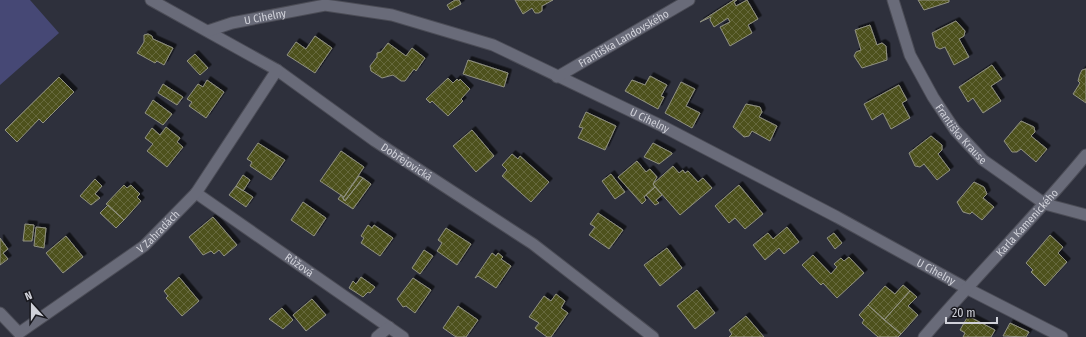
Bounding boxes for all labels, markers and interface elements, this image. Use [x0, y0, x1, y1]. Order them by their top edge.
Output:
street label: U Cihelny [243, 6, 287, 27]
street label: Františka Landovského [576, 7, 671, 70]
street label: Františka Krause [933, 101, 989, 167]
street label: U Cihelny [628, 105, 672, 135]
street label: Dobřejovická [379, 140, 435, 183]
street label: Karla Kamenického [993, 186, 1061, 259]
street label: V Zahradách [134, 207, 182, 256]
street label: Růžová [283, 250, 316, 279]
street label: U Cihelny [915, 256, 958, 288]
north arrow [12, 285, 52, 325]
text: N [23, 289, 34, 303]
scale bar [946, 299, 997, 325]
text: 20 m [952, 306, 976, 320]

